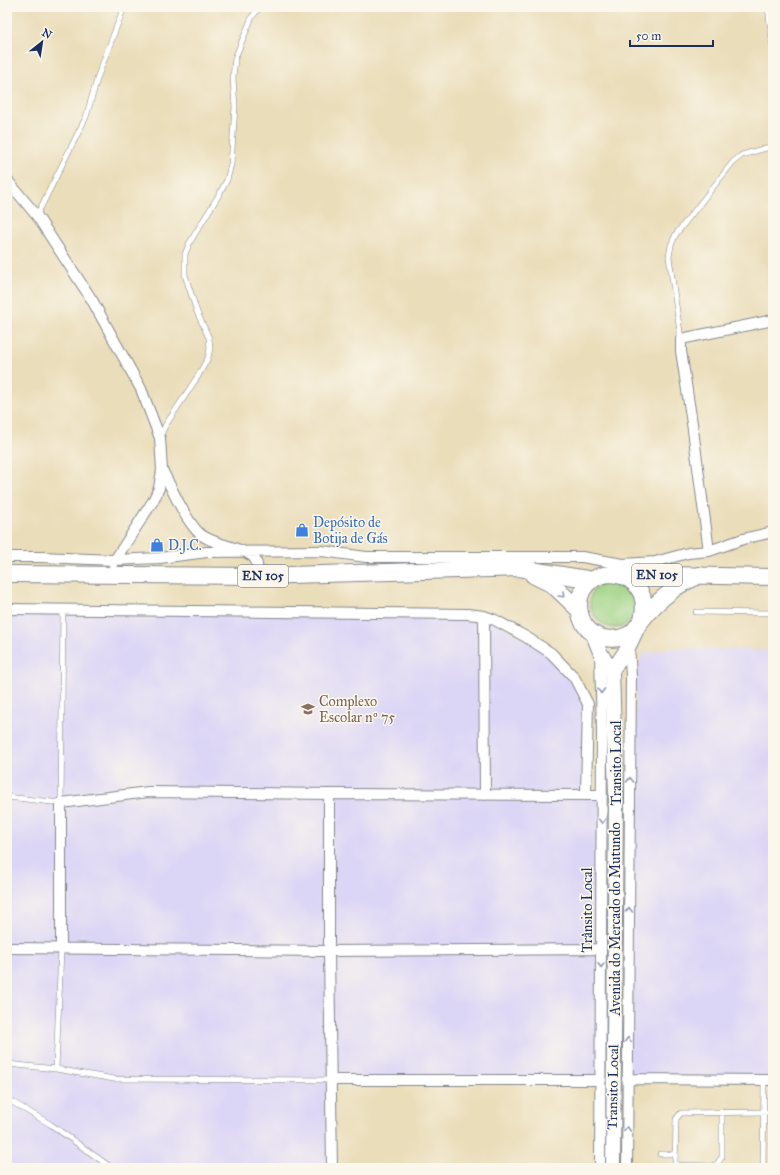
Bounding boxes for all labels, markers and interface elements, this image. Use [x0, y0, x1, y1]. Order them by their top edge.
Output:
north arrow [22, 22, 62, 62]
scale bar [630, 22, 713, 48]
text: N [39, 26, 55, 42]
text: 50 m [636, 29, 661, 43]
place label: Depósito de Botija de Gás [313, 514, 388, 547]
shop icon: Depósito de Botija de Gás [294, 522, 310, 538]
shop icon: D.J.C. [149, 537, 165, 553]
place label: D.J.C. [168, 537, 202, 555]
road number: EN 105 [632, 564, 682, 586]
road number: EN 105 [238, 565, 288, 587]
one-way arrow [557, 590, 565, 598]
one-way arrow [597, 688, 605, 694]
place label: Complexo Escolar nº 75 [319, 693, 395, 726]
school or university icon: Complexo Escolar nº 75 [300, 701, 316, 717]
street label: Transito Local [608, 720, 625, 806]
one-way arrow [626, 777, 634, 783]
one-way arrow [598, 818, 606, 824]
street label: Avenida do Mercado do Mutundo [607, 822, 624, 1017]
street label: Trânsito Local [579, 867, 596, 953]
one-way arrow [625, 907, 633, 913]
one-way arrow [597, 962, 605, 968]
one-way arrow [624, 1037, 632, 1043]
street label: Transito Local [604, 1044, 622, 1130]
one-way arrow [623, 1126, 631, 1132]

